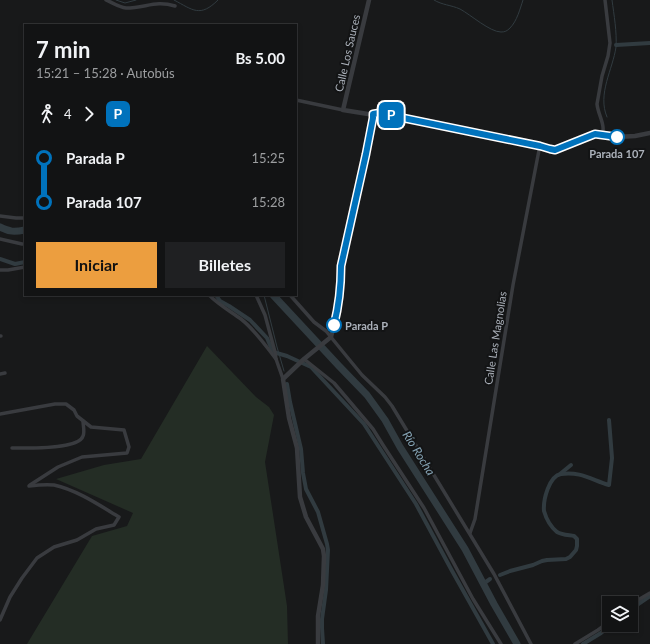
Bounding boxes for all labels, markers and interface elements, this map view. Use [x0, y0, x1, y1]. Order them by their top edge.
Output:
street label: Calle Los Sauces [332, 13, 362, 93]
text: 7 min [36, 36, 91, 63]
text: Bs 5.00 [235, 49, 285, 67]
text: 15:21 – 15:28 · Autobús [36, 65, 175, 81]
line badge: P [378, 102, 404, 128]
icon: walk [36, 103, 58, 125]
icon: forward [78, 103, 100, 125]
text: P [114, 105, 122, 122]
text: 4 [64, 106, 72, 122]
text: P [387, 106, 395, 123]
marker: Parada 107 [609, 129, 625, 145]
place label: Parada 107 [589, 147, 645, 160]
text: Parada P [66, 149, 125, 167]
text: 15:25 [252, 150, 285, 166]
text: Parada 107 [66, 193, 142, 211]
text: 15:28 [252, 194, 285, 210]
button: Iniciar [36, 242, 157, 288]
button: Billetes [165, 242, 285, 288]
street label: Calle Las Magnolias [481, 290, 509, 386]
marker: Parada P [326, 317, 342, 333]
place label: Parada P [345, 319, 388, 332]
water label: Río Rocha [400, 428, 438, 478]
map controls [602, 596, 638, 632]
button: layers [602, 596, 638, 632]

